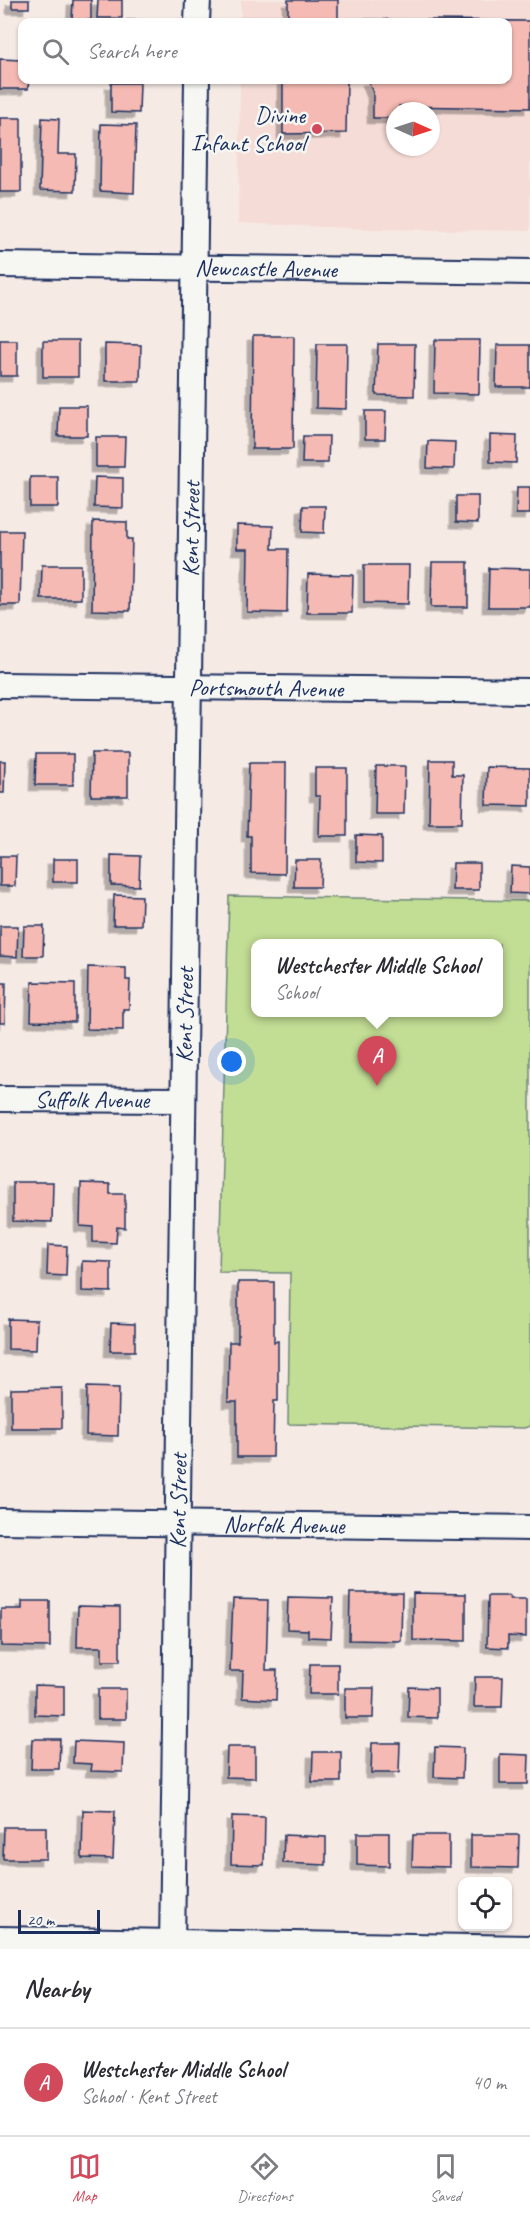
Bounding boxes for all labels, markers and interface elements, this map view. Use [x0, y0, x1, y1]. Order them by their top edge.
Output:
search box [18, 18, 512, 84]
icon: search [39, 35, 72, 68]
text: Search here [87, 37, 177, 65]
place label: Divine Infant School [191, 100, 309, 158]
north arrow [386, 102, 440, 156]
marker: Divine Infant School [310, 122, 324, 136]
street label: Newcastle Avenue [195, 253, 339, 284]
street label: Kent Street [175, 479, 207, 577]
street label: Portsmouth Avenue [189, 672, 346, 704]
popup [251, 939, 503, 1017]
text: Westchester Middle School [275, 952, 479, 980]
street label: Kent Street [169, 965, 200, 1063]
text: School [275, 980, 318, 1005]
pin: A [358, 1036, 397, 1086]
your location [217, 1047, 246, 1076]
street label: Suffolk Avenue [35, 1084, 151, 1115]
street label: Kent Street [162, 1451, 194, 1549]
street label: Norfolk Avenue [223, 1509, 347, 1541]
map controls [458, 1877, 512, 1931]
button: locate [458, 1877, 512, 1931]
scale bar [18, 1907, 100, 1934]
text: 20 m [27, 1910, 54, 1930]
text: Nearby [24, 1972, 89, 2005]
text: Westchester Middle School [81, 2056, 285, 2084]
text: A [38, 2070, 49, 2095]
text: 40 m [472, 2070, 506, 2095]
text: School · Kent Street [81, 2084, 217, 2109]
tab: Map [68, 2150, 101, 2206]
tab: Directions [237, 2150, 293, 2206]
tab: Saved [429, 2150, 462, 2206]

